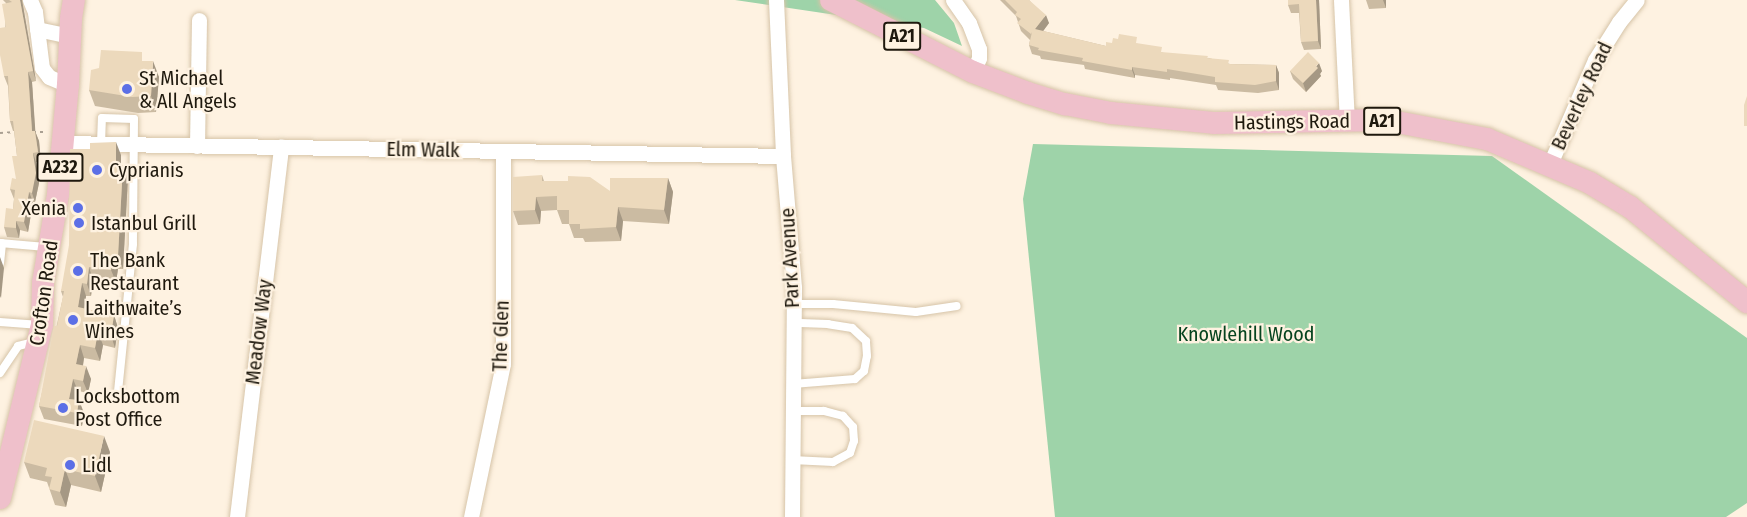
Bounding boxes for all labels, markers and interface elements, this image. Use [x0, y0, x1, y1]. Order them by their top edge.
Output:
road number: A21 [882, 21, 922, 51]
street label: Beverley Road [1547, 38, 1617, 154]
place label: St Michael & All Angels [139, 66, 237, 113]
marker: St Michael & All Angels [120, 82, 134, 96]
road number: A21 [1362, 106, 1402, 136]
street label: Hastings Road [1234, 109, 1350, 135]
street label: Elm Walk [386, 137, 460, 163]
road number: A232 [36, 152, 84, 182]
place label: Cyprianis [109, 158, 184, 182]
marker: Cyprianis [90, 163, 104, 177]
place label: Xenia [21, 196, 66, 220]
marker: Xenia [71, 201, 85, 215]
street label: Park Avenue [775, 207, 805, 309]
place label: Istanbul Grill [91, 211, 197, 235]
marker: Istanbul Grill [72, 216, 86, 230]
street label: Crofton Road [25, 239, 63, 347]
place label: The Bank Restaurant [90, 248, 179, 295]
marker: The Bank Restaurant [71, 264, 85, 278]
street label: Meadow Way [241, 278, 277, 386]
place label: Laithwaite’s Wines [85, 296, 182, 343]
street label: The Glen [488, 300, 514, 372]
marker: Laithwaite’s Wines [66, 313, 80, 327]
park label: Knowlehill Wood [1177, 322, 1315, 346]
place label: Locksbottom Post Office [75, 384, 180, 431]
marker: Locksbottom Post Office [56, 401, 70, 415]
place label: Lidl [82, 453, 112, 477]
marker: Lidl [63, 458, 77, 472]

